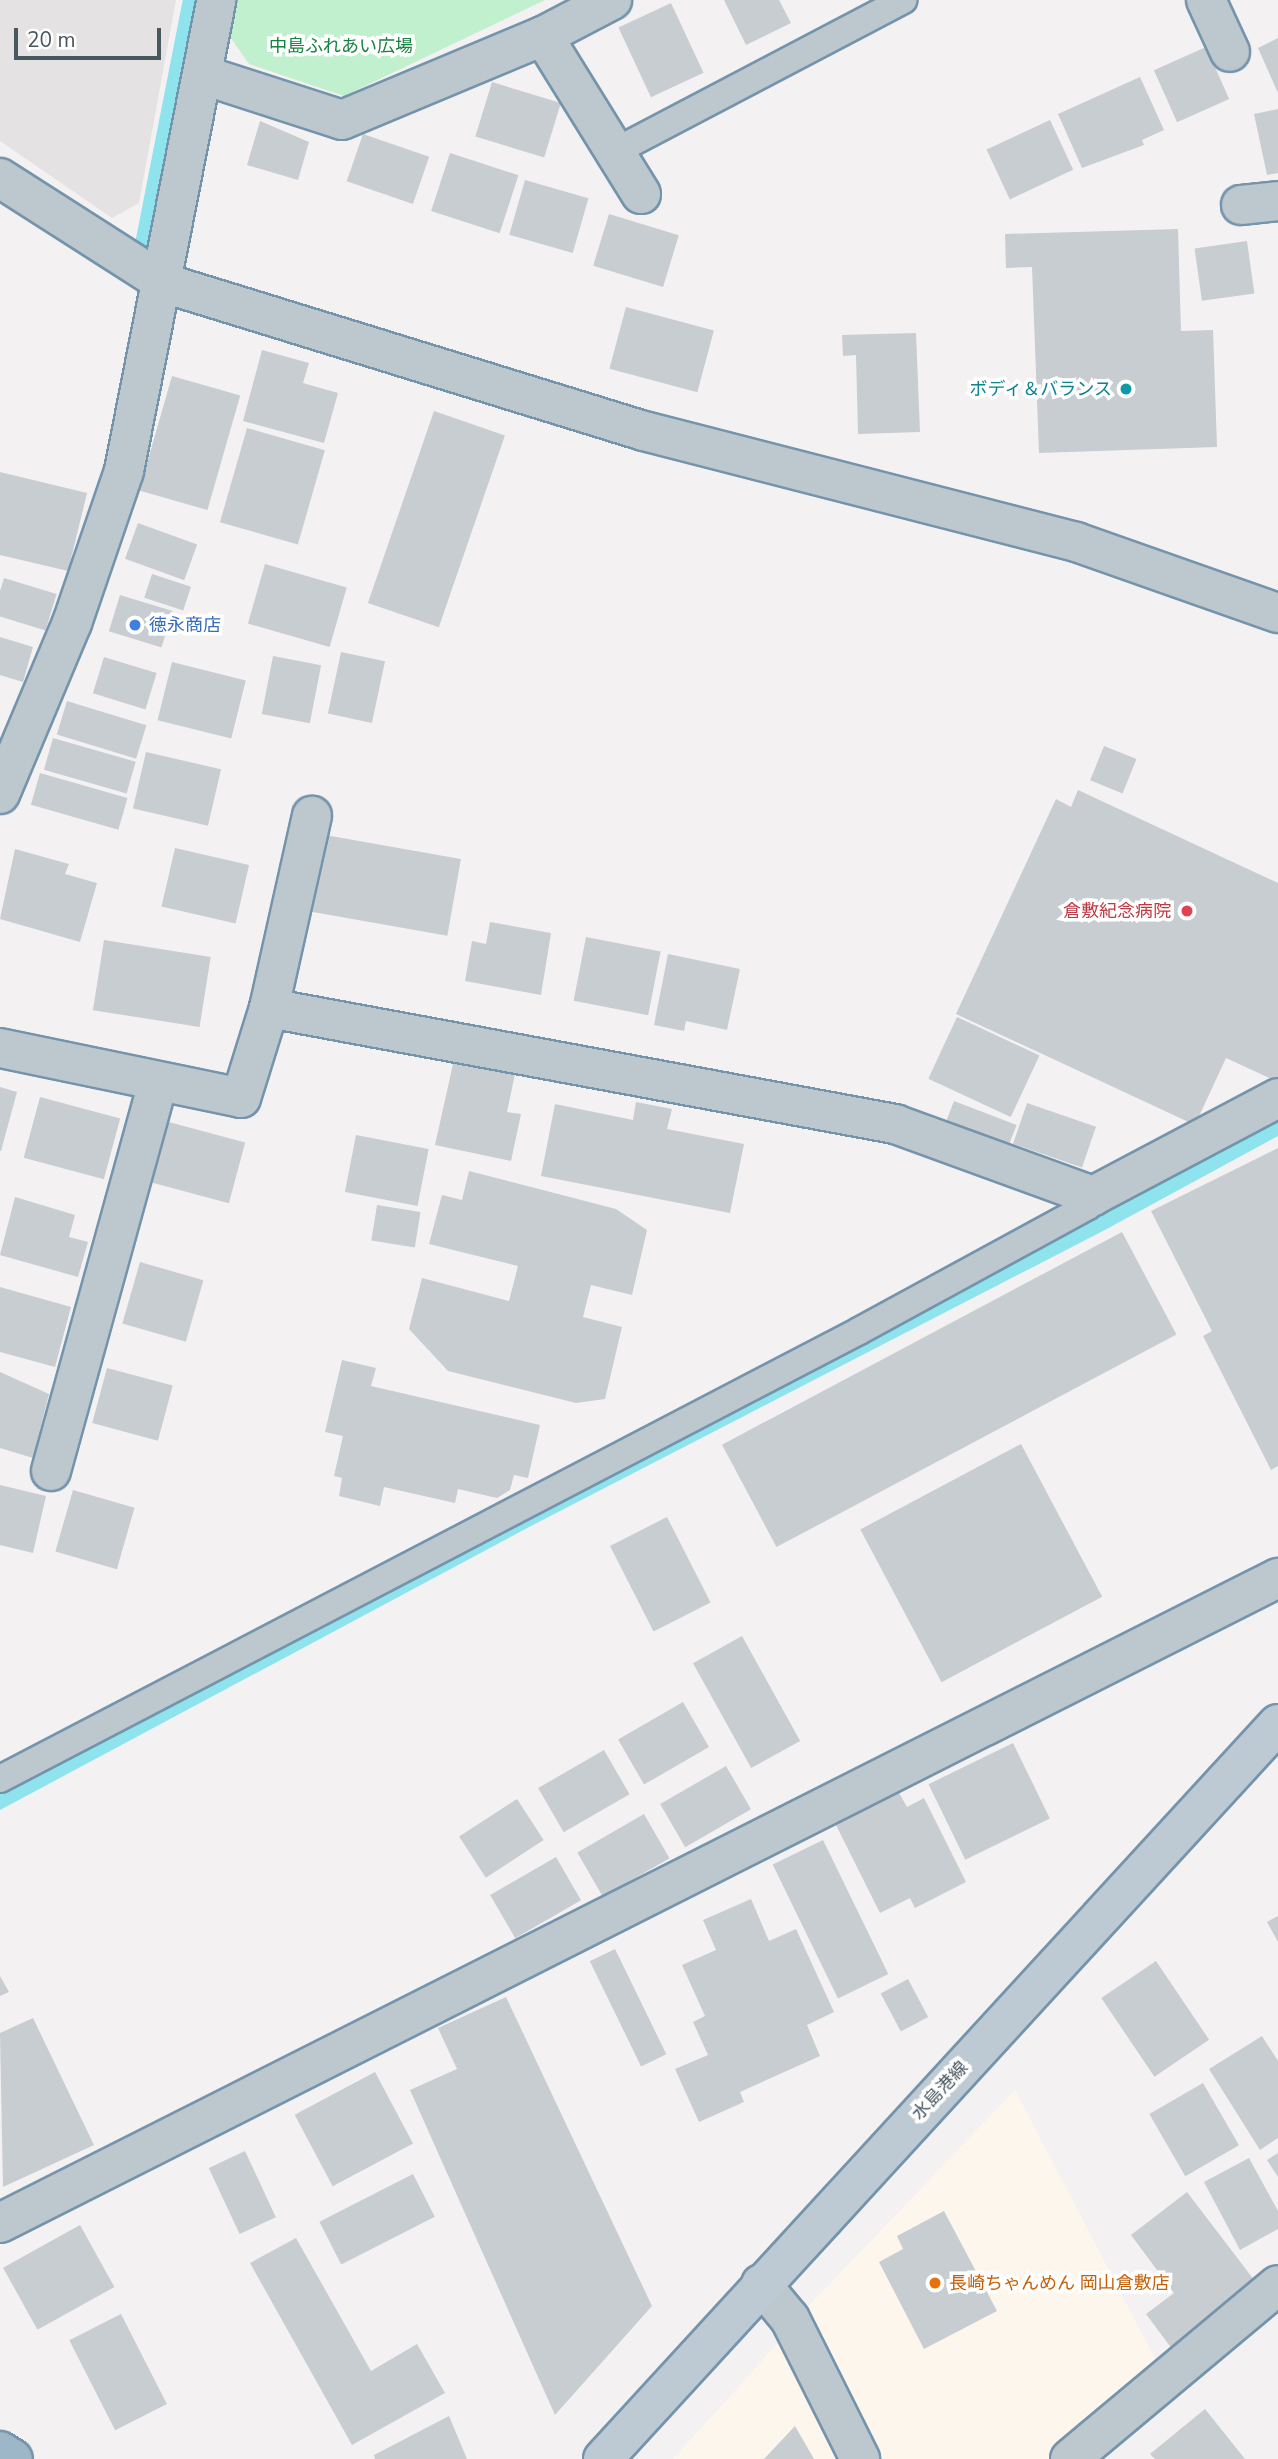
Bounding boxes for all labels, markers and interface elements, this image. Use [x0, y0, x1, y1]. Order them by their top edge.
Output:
scale bar [18, 14, 164, 58]
text: 20 m [27, 26, 76, 54]
park label: 中島ふれあい広場 [269, 35, 413, 57]
place label: ボディ＆バランス [968, 378, 1112, 400]
marker: ボディ＆バランス [1118, 381, 1134, 397]
place label: 徳永商店 [149, 614, 221, 636]
marker: 徳永商店 [127, 617, 143, 633]
place label: 倉敷紀念病院 [1063, 900, 1171, 922]
marker: 倉敷紀念病院 [1177, 901, 1197, 921]
street label: 水島港線 [908, 2057, 972, 2125]
place label: 長崎ちゃんめん 岡山倉敷店 [949, 2272, 1170, 2294]
marker: 長崎ちゃんめん 岡山倉敷店 [927, 2275, 943, 2291]

